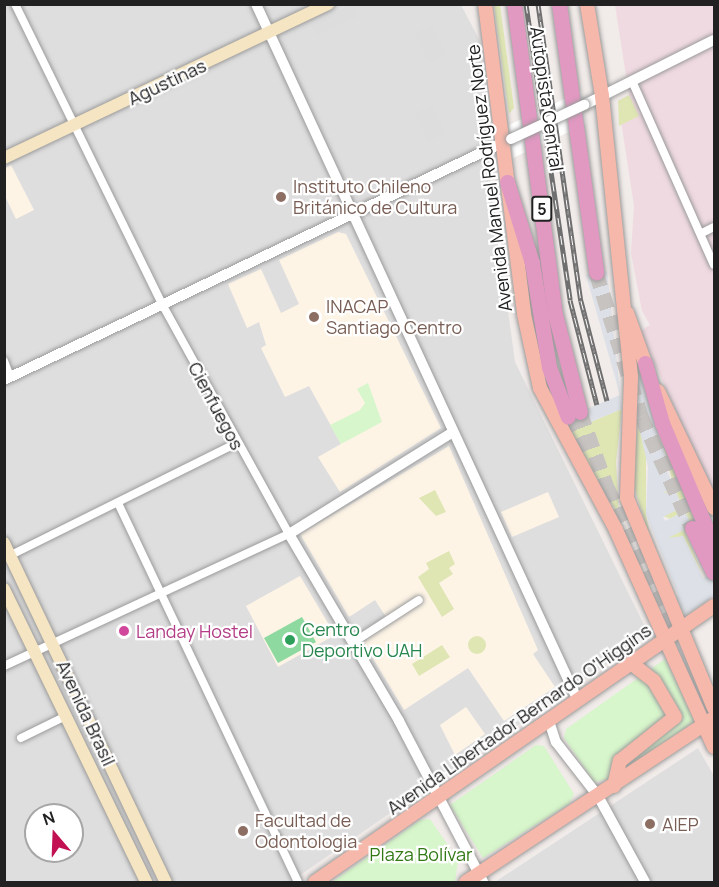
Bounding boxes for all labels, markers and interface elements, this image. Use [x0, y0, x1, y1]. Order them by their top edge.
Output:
street label: Autopista Central [526, 25, 568, 173]
street label: Avenida Manuel Rodríguez Norte [462, 43, 516, 313]
street label: Agustinas [124, 55, 210, 109]
place label: Instituto Chileno Británico de Cultura [293, 176, 457, 219]
marker: Instituto Chileno Británico de Cultura [274, 190, 288, 204]
road number: 5 [530, 196, 554, 222]
place label: INACAP Santiago Centro [326, 296, 462, 338]
marker: INACAP Santiago Centro [307, 310, 321, 324]
street label: Cienfuegos [184, 358, 248, 454]
place label: Centro Deportivo UAH [302, 619, 422, 662]
street label: Avenida Libertador Bernardo O'Higgins [383, 619, 655, 819]
place label: Landay Hostel [136, 620, 253, 642]
marker: Landay Hostel [117, 624, 131, 638]
marker: Centro Deportivo UAH [283, 633, 297, 647]
street label: Avenida Brasil [52, 657, 120, 769]
north arrow [24, 803, 84, 863]
text: N [40, 806, 58, 830]
place label: Facultad de Odontologia [255, 810, 357, 852]
place label: AIEP [662, 813, 699, 835]
marker: AIEP [643, 817, 657, 831]
marker: Facultad de Odontologia [236, 824, 250, 838]
park label: Plaza Bolívar [370, 843, 472, 865]

